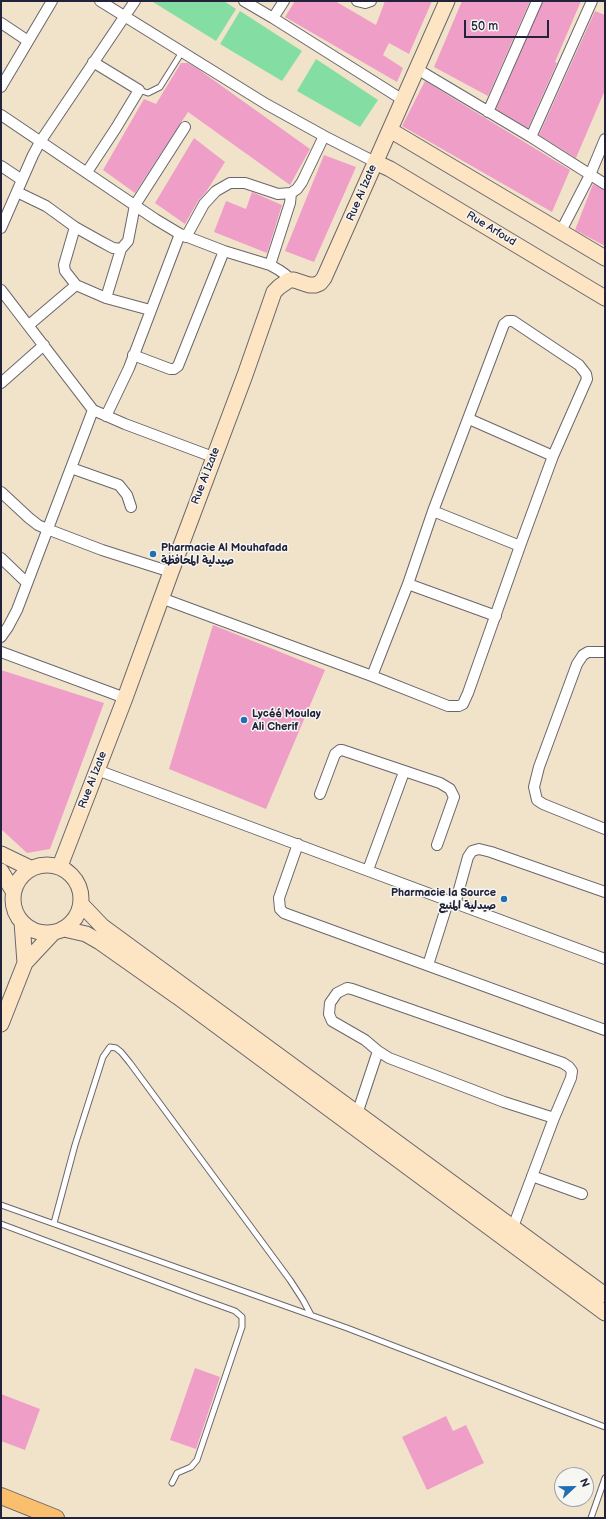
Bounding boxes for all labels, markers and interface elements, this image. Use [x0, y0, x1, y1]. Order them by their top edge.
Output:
scale bar [466, 12, 551, 38]
text: 50 m [471, 19, 498, 34]
street label: Rue Ai Izate [344, 163, 380, 223]
street label: Rue Arfoud [464, 209, 518, 249]
street label: Rue Ai Izate [189, 446, 223, 506]
place label: Pharmacie Al Mouhafada صيدلية المحافظة [161, 541, 288, 567]
marker: Pharmacie Al Mouhafada صيدلية المحافظة [148, 549, 158, 559]
place label: Lycéé Moulay Ali Cherif [252, 707, 321, 733]
marker: Lycéé Moulay Ali Cherif [239, 715, 249, 725]
street label: Rue Ai Izate [76, 750, 110, 810]
place label: Pharmacie la Source صيدلية المنبع [391, 886, 496, 912]
marker: Pharmacie la Source صيدلية المنبع [499, 894, 509, 904]
north arrow [554, 1467, 594, 1507]
text: N [577, 1476, 592, 1489]

